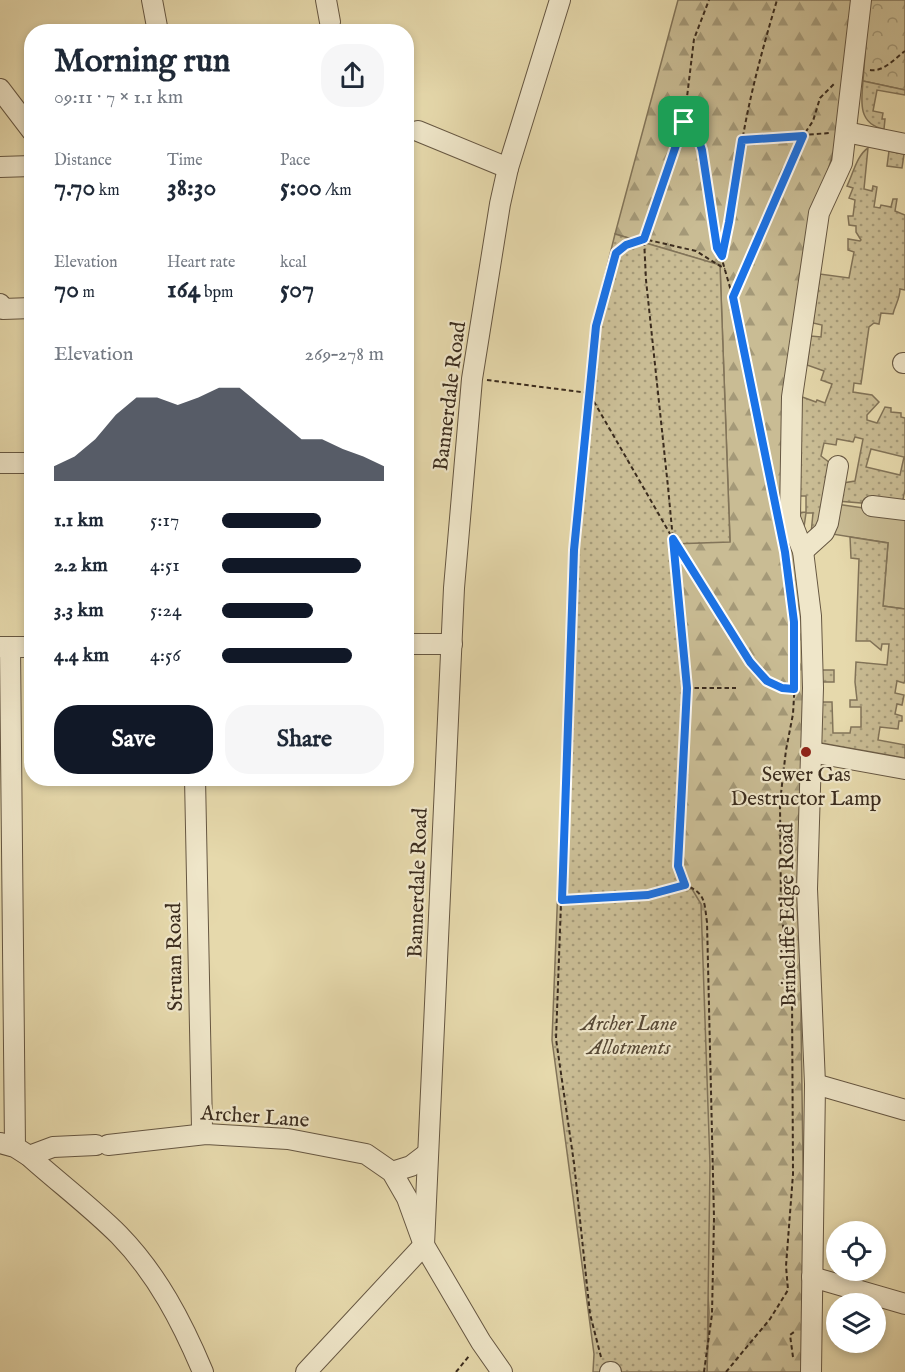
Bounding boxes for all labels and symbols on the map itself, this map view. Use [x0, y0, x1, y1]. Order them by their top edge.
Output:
pin [658, 96, 709, 147]
street label: Bannerdale Road [428, 319, 473, 472]
marker: Sewer Gas Destructor Lamp [799, 745, 813, 759]
place label: Sewer Gas Destructor Lamp [730, 762, 882, 813]
street label: Bannerdale Road [402, 807, 435, 959]
street label: Brincliffe Edge Road [773, 822, 804, 1007]
street label: Struan Road [161, 902, 190, 1012]
park label: Archer Lane Allotments [579, 1011, 677, 1062]
street label: Archer Lane [199, 1100, 310, 1135]

